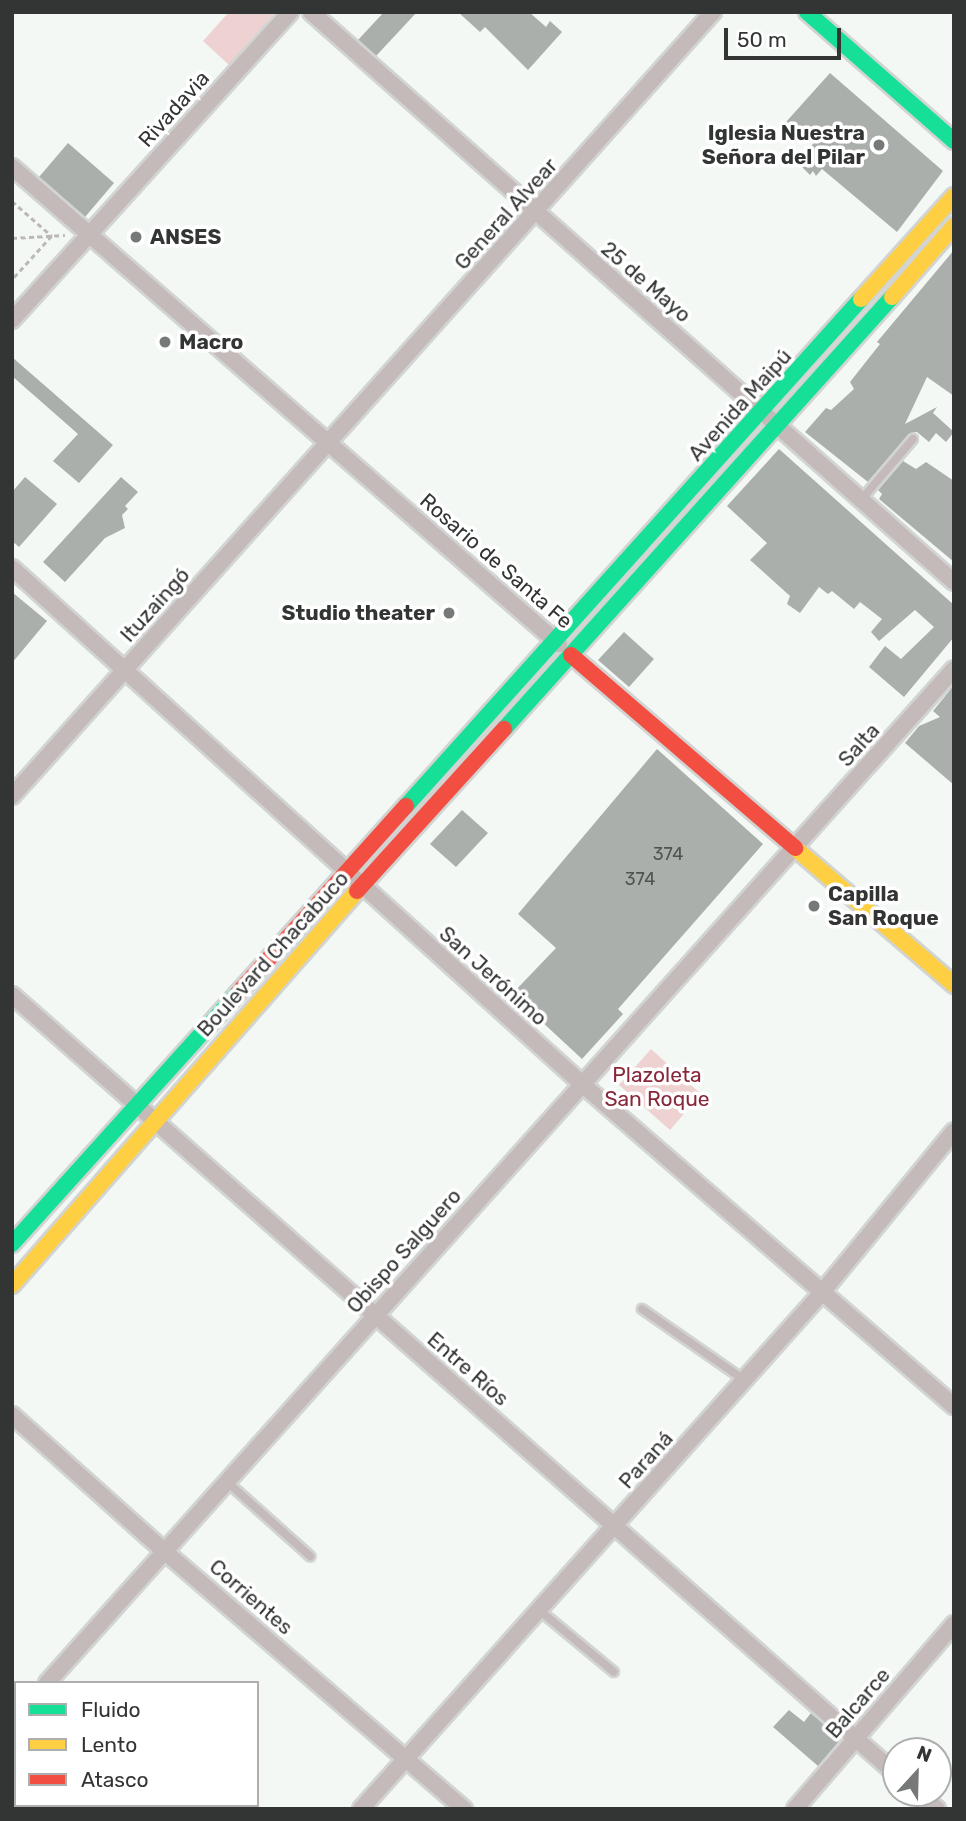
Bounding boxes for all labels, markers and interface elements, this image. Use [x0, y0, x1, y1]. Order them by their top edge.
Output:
scale bar [728, 14, 845, 58]
text: 50 m [737, 27, 787, 52]
street label: Rivadavia [133, 66, 215, 152]
place label: Iglesia Nuestra Señora del Pilar [702, 120, 865, 170]
marker: Iglesia Nuestra Señora del Pilar [871, 137, 887, 153]
street label: General Alvear [449, 153, 563, 275]
place label: ANSES [150, 224, 221, 250]
marker: ANSES [128, 229, 144, 245]
street label: 25 de Mayo [596, 236, 696, 328]
place label: Macro [179, 329, 243, 355]
marker: Macro [157, 334, 173, 350]
street label: Avenida Maipú [683, 344, 797, 466]
street label: Rosario de Santa Fe [415, 488, 577, 634]
street label: Ituzaingó [115, 563, 195, 647]
place label: Studio theater [281, 600, 435, 626]
marker: Studio theater [441, 605, 457, 621]
street label: Salta [833, 718, 885, 772]
house number: 374 [653, 843, 683, 865]
street label: Boulevard Chacabuco [192, 866, 354, 1042]
house number: 374 [625, 868, 655, 890]
place label: Capilla San Roque [828, 881, 939, 931]
marker: Capilla San Roque [806, 898, 822, 914]
street label: San Jerónimo [434, 921, 552, 1031]
park label: Plazoleta San Roque [604, 1062, 710, 1112]
street label: Obispo Salguero [342, 1184, 466, 1318]
street label: Entre Ríos [422, 1327, 514, 1411]
street label: Paraná [614, 1426, 678, 1494]
street label: Corrientes [204, 1554, 298, 1640]
street label: Balcarce [821, 1663, 895, 1743]
legend [14, 1681, 259, 1807]
text: Fluido [81, 1697, 141, 1722]
text: Lento [81, 1732, 137, 1757]
north arrow [882, 1737, 952, 1807]
text: N [914, 1741, 935, 1767]
text: Atasco [81, 1767, 149, 1792]

